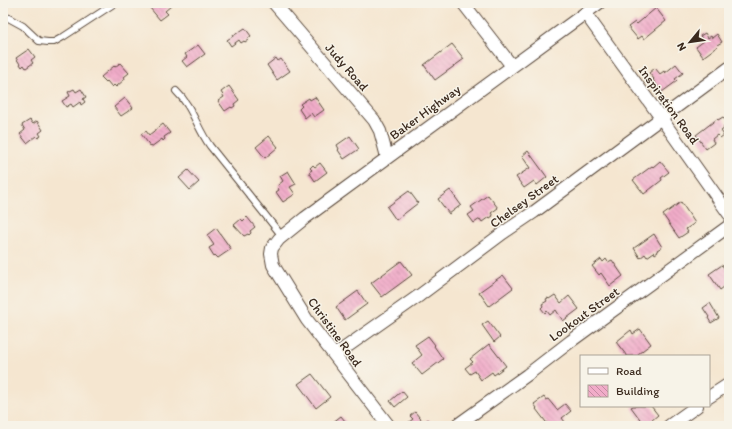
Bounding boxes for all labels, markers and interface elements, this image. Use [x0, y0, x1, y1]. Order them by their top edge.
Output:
north arrow [670, 22, 710, 62]
street label: Judy Road [322, 40, 372, 94]
text: N [674, 40, 689, 53]
street label: Inspiration Road [636, 63, 702, 147]
street label: Baker Highway [387, 81, 463, 143]
street label: Chelsey Street [487, 171, 561, 231]
street label: Lookout Street [546, 284, 622, 344]
street label: Christine Road [305, 295, 365, 369]
legend [580, 355, 710, 407]
text: Road [616, 364, 642, 378]
text: Building [616, 384, 660, 398]

